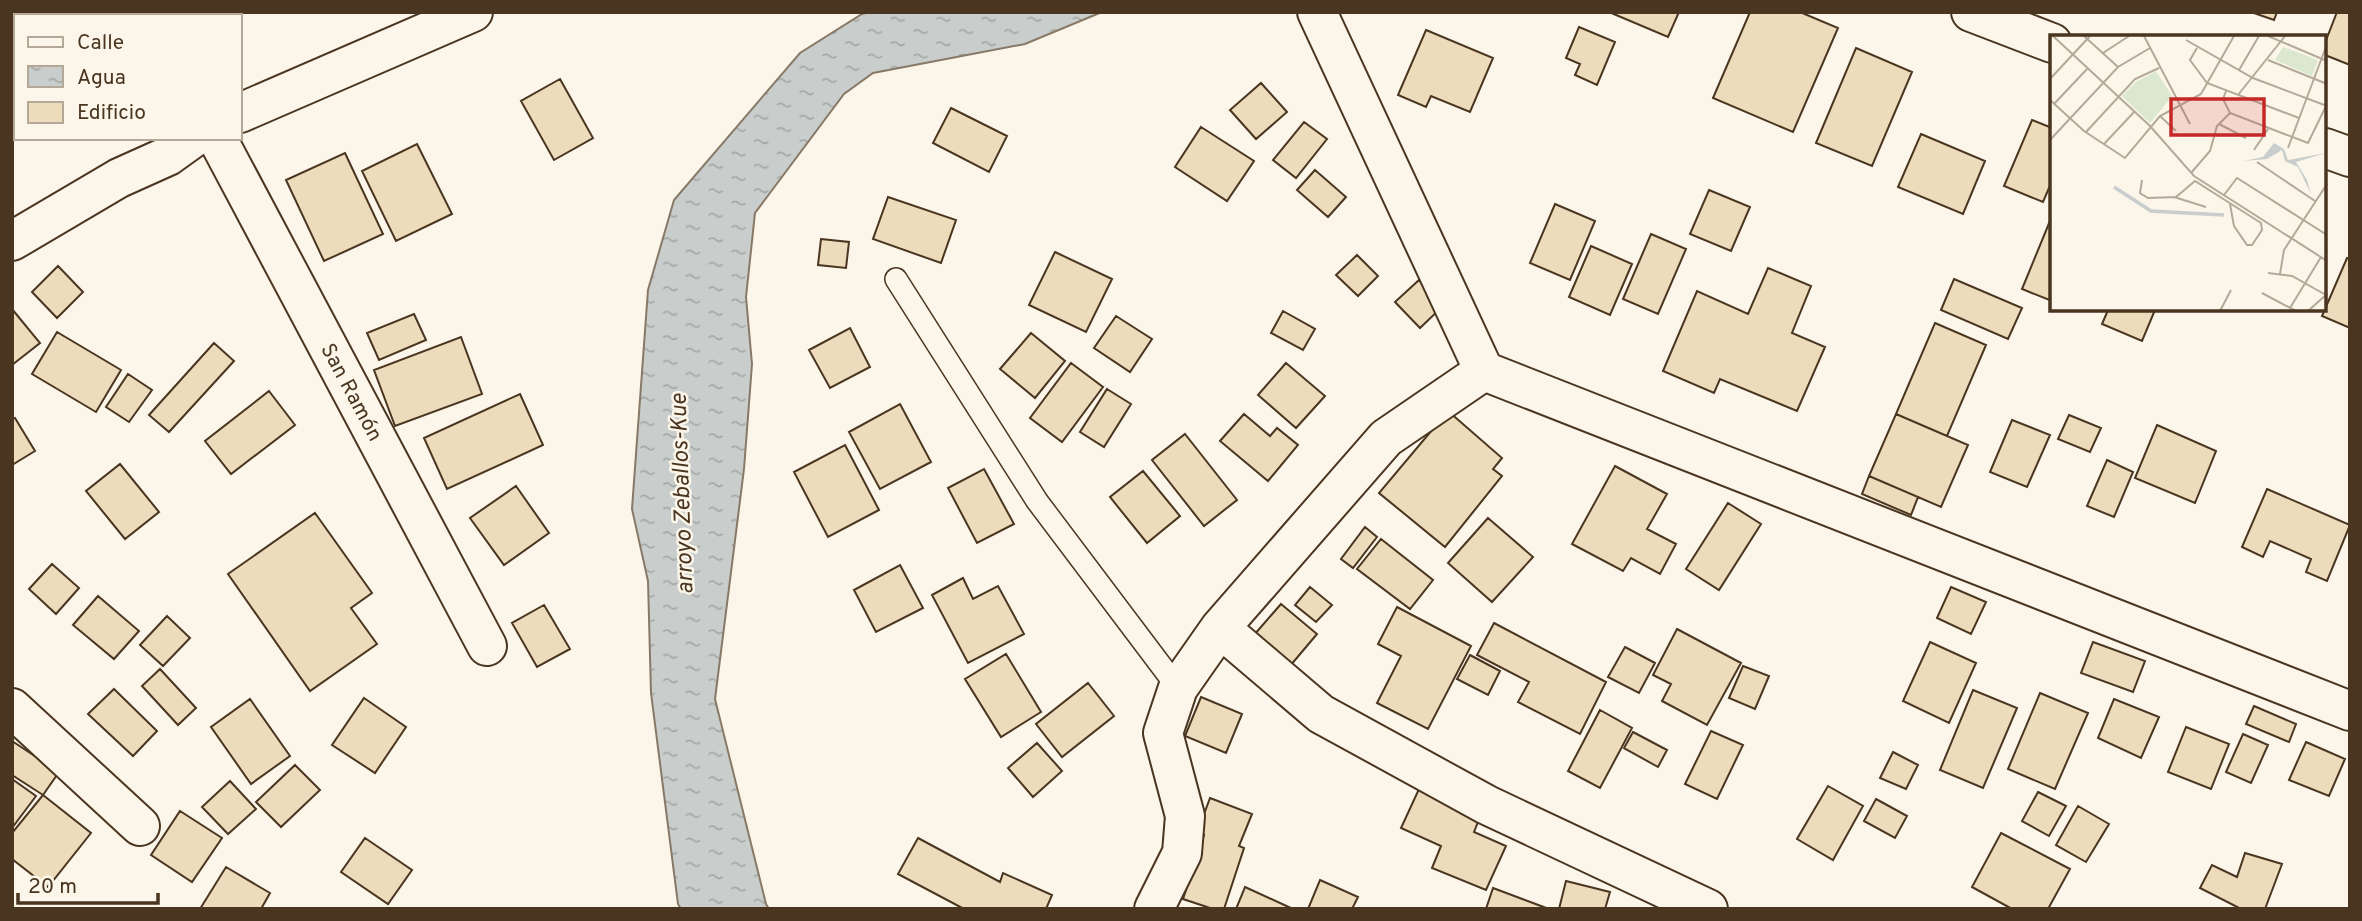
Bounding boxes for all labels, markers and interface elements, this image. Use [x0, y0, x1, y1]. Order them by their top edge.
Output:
legend [14, 14, 242, 140]
text: Calle [77, 30, 124, 57]
inset map [2050, 35, 2327, 312]
text: Agua [77, 65, 126, 92]
text: Edificio [77, 100, 146, 127]
street label: San Ramón [314, 339, 388, 446]
water label: arroyo Zeballos-Kue [665, 392, 701, 595]
scale bar [18, 862, 158, 906]
text: 20 m [28, 874, 77, 901]

